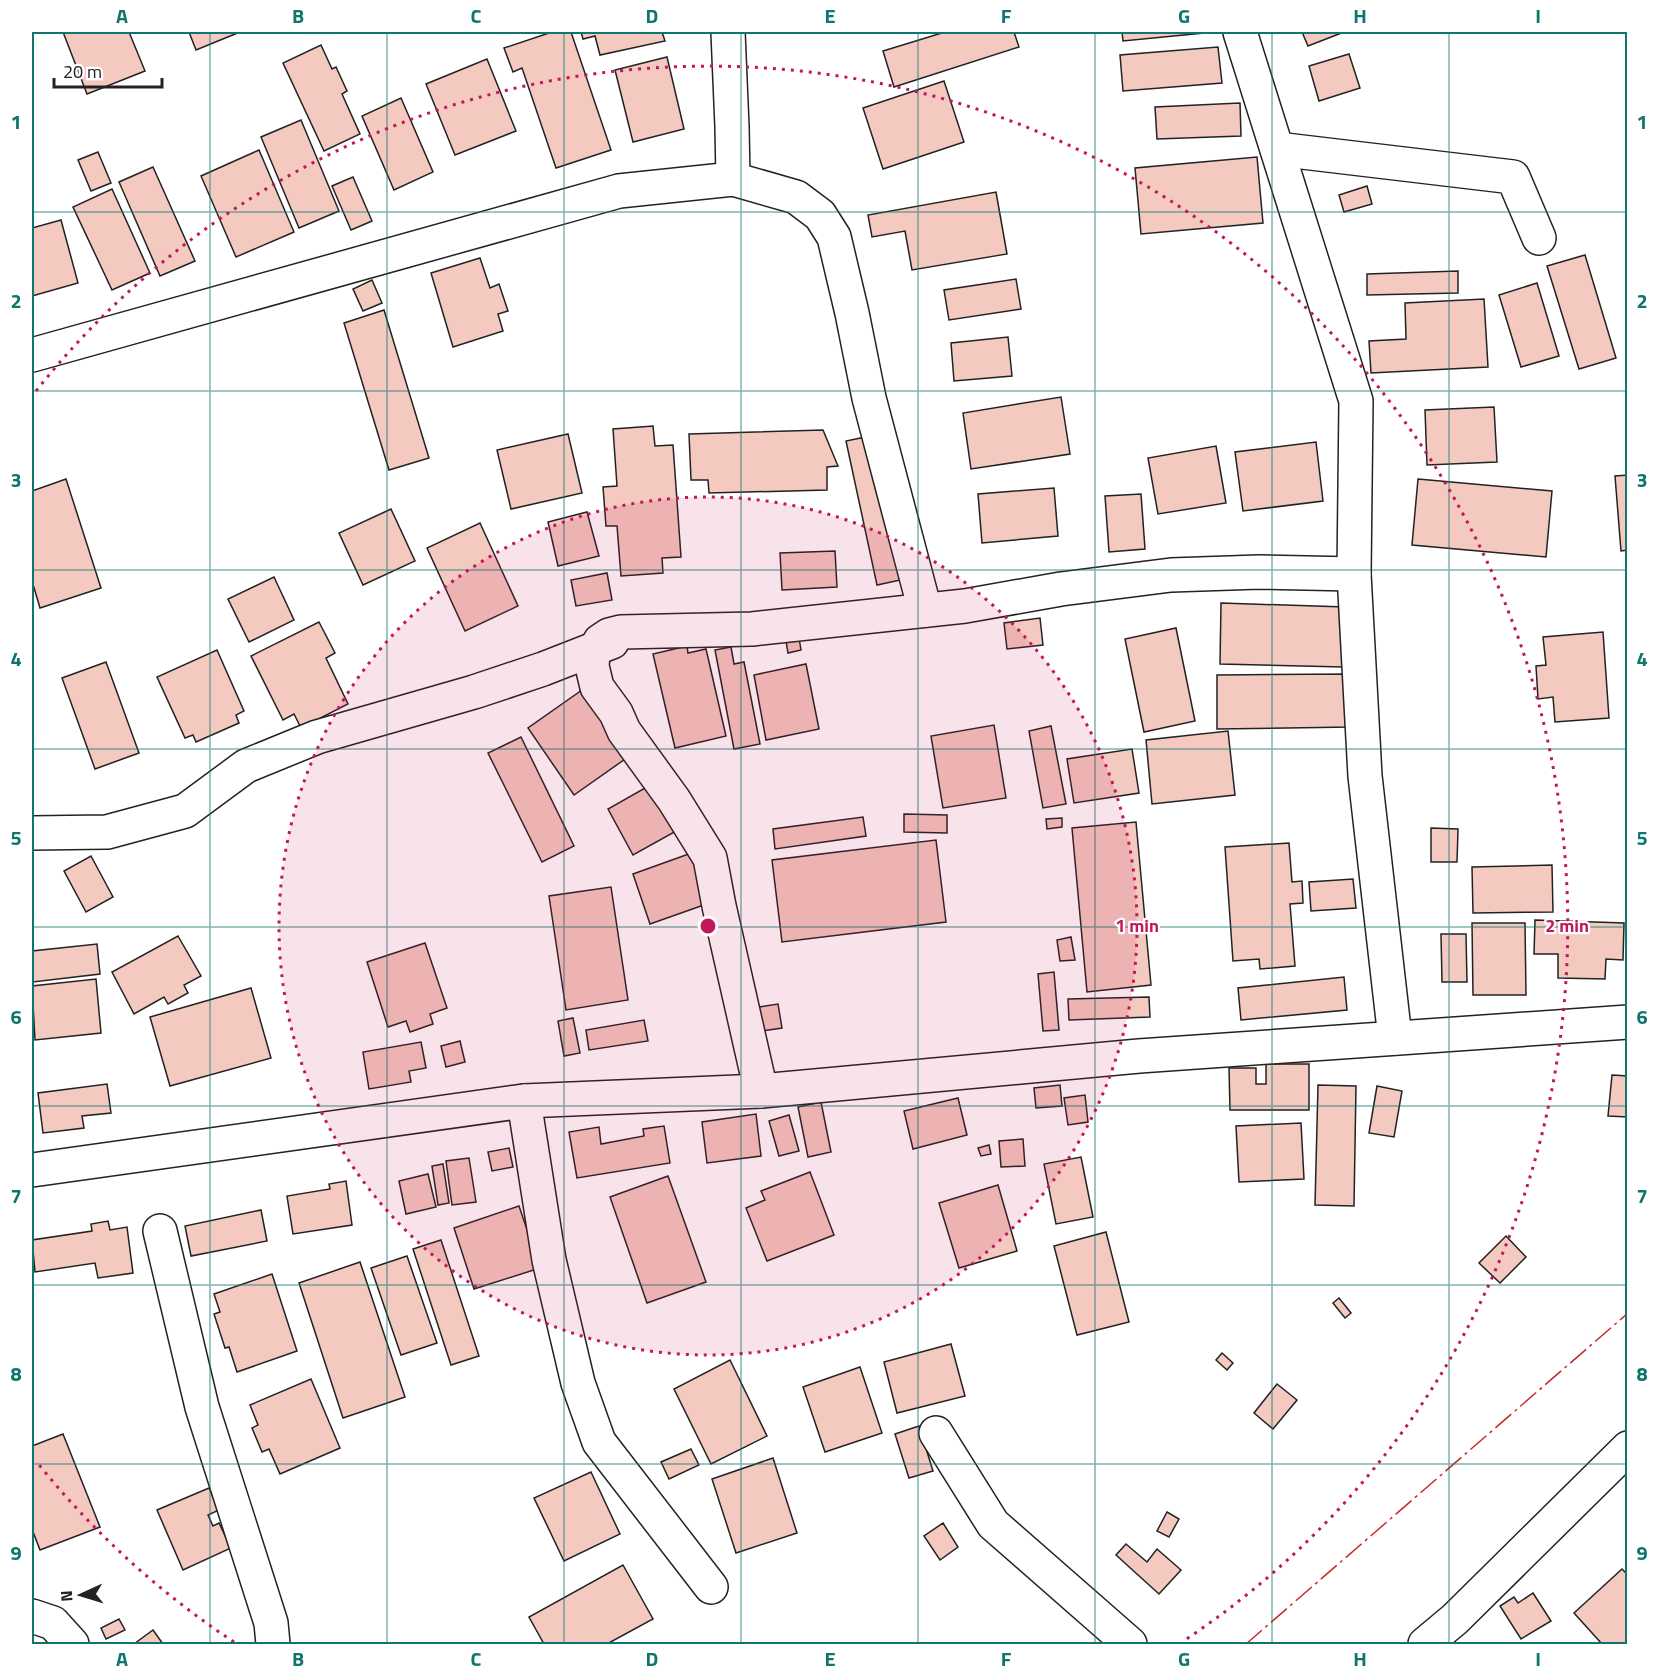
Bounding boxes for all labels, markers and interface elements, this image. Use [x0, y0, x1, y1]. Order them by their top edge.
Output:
text: A [116, 0, 128, 31]
text: B [292, 0, 304, 31]
text: C [471, 0, 482, 31]
text: D [646, 0, 658, 31]
text: E [824, 0, 836, 31]
text: F [1001, 0, 1012, 31]
text: G [1178, 0, 1190, 31]
text: H [1353, 0, 1367, 31]
text: I [1535, 0, 1541, 31]
scale bar [54, 51, 162, 89]
text: 20 m [63, 58, 102, 85]
text: 1 [10, 106, 22, 137]
text: 1 [1636, 106, 1648, 137]
text: 2 [10, 285, 22, 316]
text: 2 [1636, 285, 1648, 316]
text: 3 [10, 464, 22, 495]
text: 3 [1636, 464, 1648, 495]
text: 4 [10, 643, 22, 674]
text: 4 [1636, 643, 1648, 674]
text: 5 [10, 822, 22, 853]
text: 5 [1636, 822, 1648, 853]
text: 1 min [1115, 912, 1159, 939]
text: 2 min [1545, 912, 1589, 939]
centre of rings [698, 916, 718, 936]
text: 6 [10, 1001, 22, 1032]
text: 6 [1636, 1001, 1648, 1032]
text: 7 [10, 1180, 22, 1211]
text: 7 [1636, 1180, 1648, 1211]
text: 8 [10, 1358, 22, 1389]
text: 8 [1636, 1358, 1648, 1389]
text: 9 [10, 1537, 22, 1568]
text: 9 [1636, 1537, 1648, 1568]
north arrow [51, 1565, 111, 1625]
text: N [54, 1590, 78, 1602]
text: A [116, 1643, 128, 1674]
text: B [292, 1643, 304, 1674]
text: C [471, 1643, 482, 1674]
text: D [646, 1643, 658, 1674]
text: E [824, 1643, 836, 1674]
text: F [1001, 1643, 1012, 1674]
text: G [1178, 1643, 1190, 1674]
text: H [1353, 1643, 1367, 1674]
text: I [1535, 1643, 1541, 1674]

